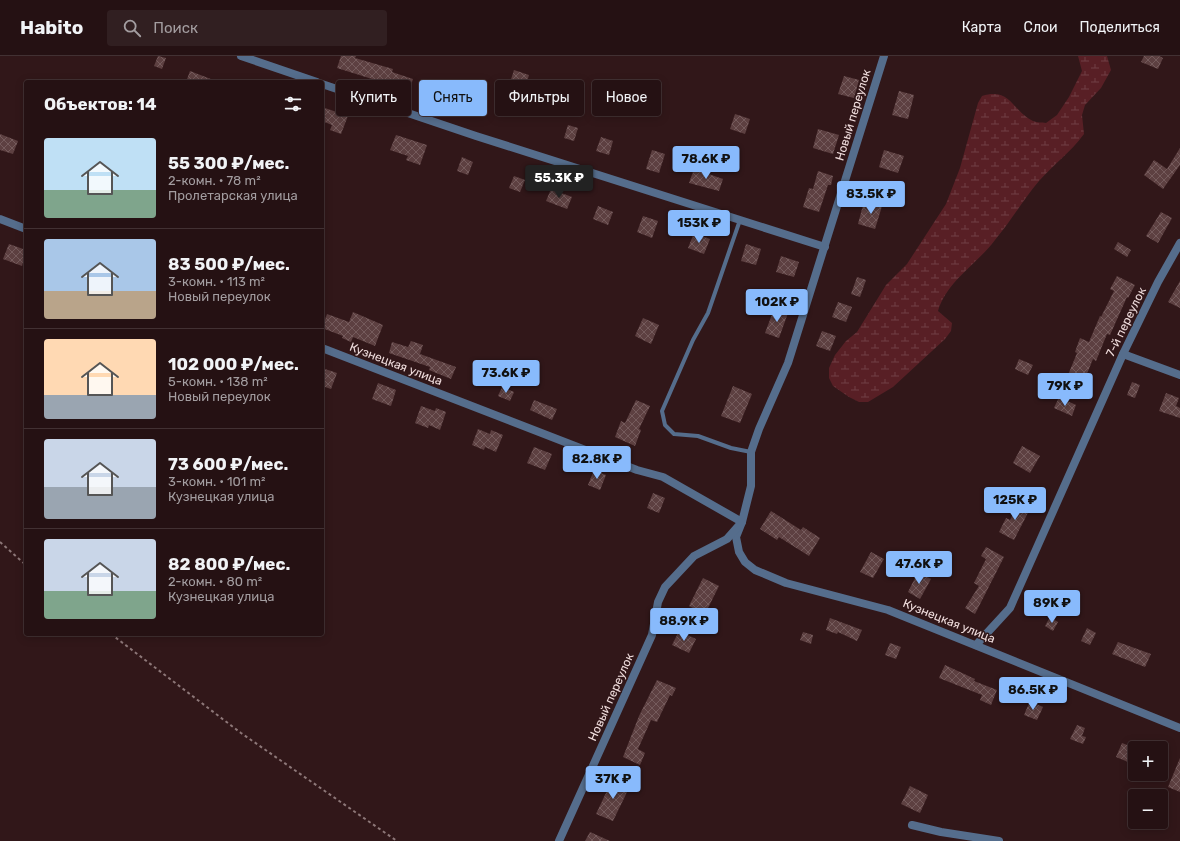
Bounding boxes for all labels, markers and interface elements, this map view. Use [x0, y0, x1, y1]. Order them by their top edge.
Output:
search box [107, 10, 387, 46]
text: Habito [20, 16, 83, 39]
icon: search [121, 17, 143, 39]
text: Поиск [153, 19, 198, 37]
text: Карта [962, 19, 1002, 36]
text: Слои [1024, 19, 1058, 36]
text: Поделиться [1080, 19, 1160, 36]
street label: Новый переулок [832, 67, 874, 162]
chip: Купить [336, 80, 411, 116]
chip: Снять [419, 80, 487, 116]
chip: Фильтры [495, 80, 584, 116]
chip: Новое [592, 80, 661, 116]
icon: filters [282, 93, 304, 115]
text: Объектов: 14 [44, 94, 157, 114]
pin: 78.6K ₽ [669, 146, 743, 180]
text: 78.6K ₽ [682, 151, 730, 166]
text: 55 300 ₽/мес. [168, 153, 289, 173]
icon: home [76, 154, 124, 202]
pin: 55.3K ₽ [522, 165, 596, 199]
text: 55.3K ₽ [534, 170, 584, 185]
text: 2-комн. · 78 m² [168, 173, 261, 188]
pin: 83.5K ₽ [834, 181, 908, 215]
text: 83.5K ₽ [846, 186, 896, 201]
text: Пролетарская улица [168, 188, 298, 203]
pin: 153K ₽ [666, 210, 732, 244]
text: 153K ₽ [677, 215, 721, 230]
text: 83 500 ₽/мес. [168, 254, 290, 274]
icon: home [76, 255, 124, 303]
text: 3-комн. · 113 m² [168, 274, 265, 289]
street label: 7-й переулок [1103, 284, 1149, 359]
text: Новый переулок [168, 289, 271, 304]
pin: 102K ₽ [744, 289, 810, 323]
text: 102K ₽ [755, 294, 799, 309]
street label: Кузнецкая улица [348, 340, 444, 388]
text: 102 000 ₽/мес. [168, 354, 299, 374]
icon: home [76, 355, 124, 403]
pin: 73.6K ₽ [469, 360, 543, 394]
text: 73.6K ₽ [482, 365, 530, 380]
pin: 79K ₽ [1037, 373, 1093, 407]
text: 5-комн. · 138 m² [168, 374, 268, 389]
text: 79K ₽ [1047, 378, 1083, 393]
text: Новый переулок [168, 389, 271, 404]
pin: 82.8K ₽ [560, 446, 634, 480]
text: 82.8K ₽ [572, 451, 622, 466]
text: 73 600 ₽/мес. [168, 454, 288, 474]
icon: home [76, 455, 124, 503]
text: 3-комн. · 101 m² [168, 474, 266, 489]
pin: 125K ₽ [982, 487, 1048, 521]
text: Кузнецкая улица [168, 489, 274, 504]
text: 125K ₽ [993, 492, 1037, 507]
pin: 47.6K ₽ [882, 551, 956, 585]
text: 82 800 ₽/мес. [168, 554, 290, 574]
icon: home [76, 555, 124, 603]
text: 47.6K ₽ [895, 556, 943, 571]
text: 2-комн. · 80 m² [168, 574, 262, 589]
text: Кузнецкая улица [168, 589, 274, 604]
pin: 89K ₽ [1024, 590, 1080, 624]
text: 89K ₽ [1033, 595, 1071, 610]
street label: Кузнецкая улица [901, 596, 997, 646]
pin: 88.9K ₽ [647, 608, 721, 642]
text: 88.9K ₽ [659, 613, 709, 628]
street label: Новый переулок [585, 650, 637, 743]
pin: 86.5K ₽ [996, 677, 1070, 711]
text: 86.5K ₽ [1008, 682, 1058, 697]
map controls [1128, 741, 1168, 829]
button: + [1128, 741, 1168, 781]
pin: 37K ₽ [585, 766, 641, 800]
text: 37K ₽ [595, 771, 631, 786]
button: − [1128, 789, 1168, 829]

